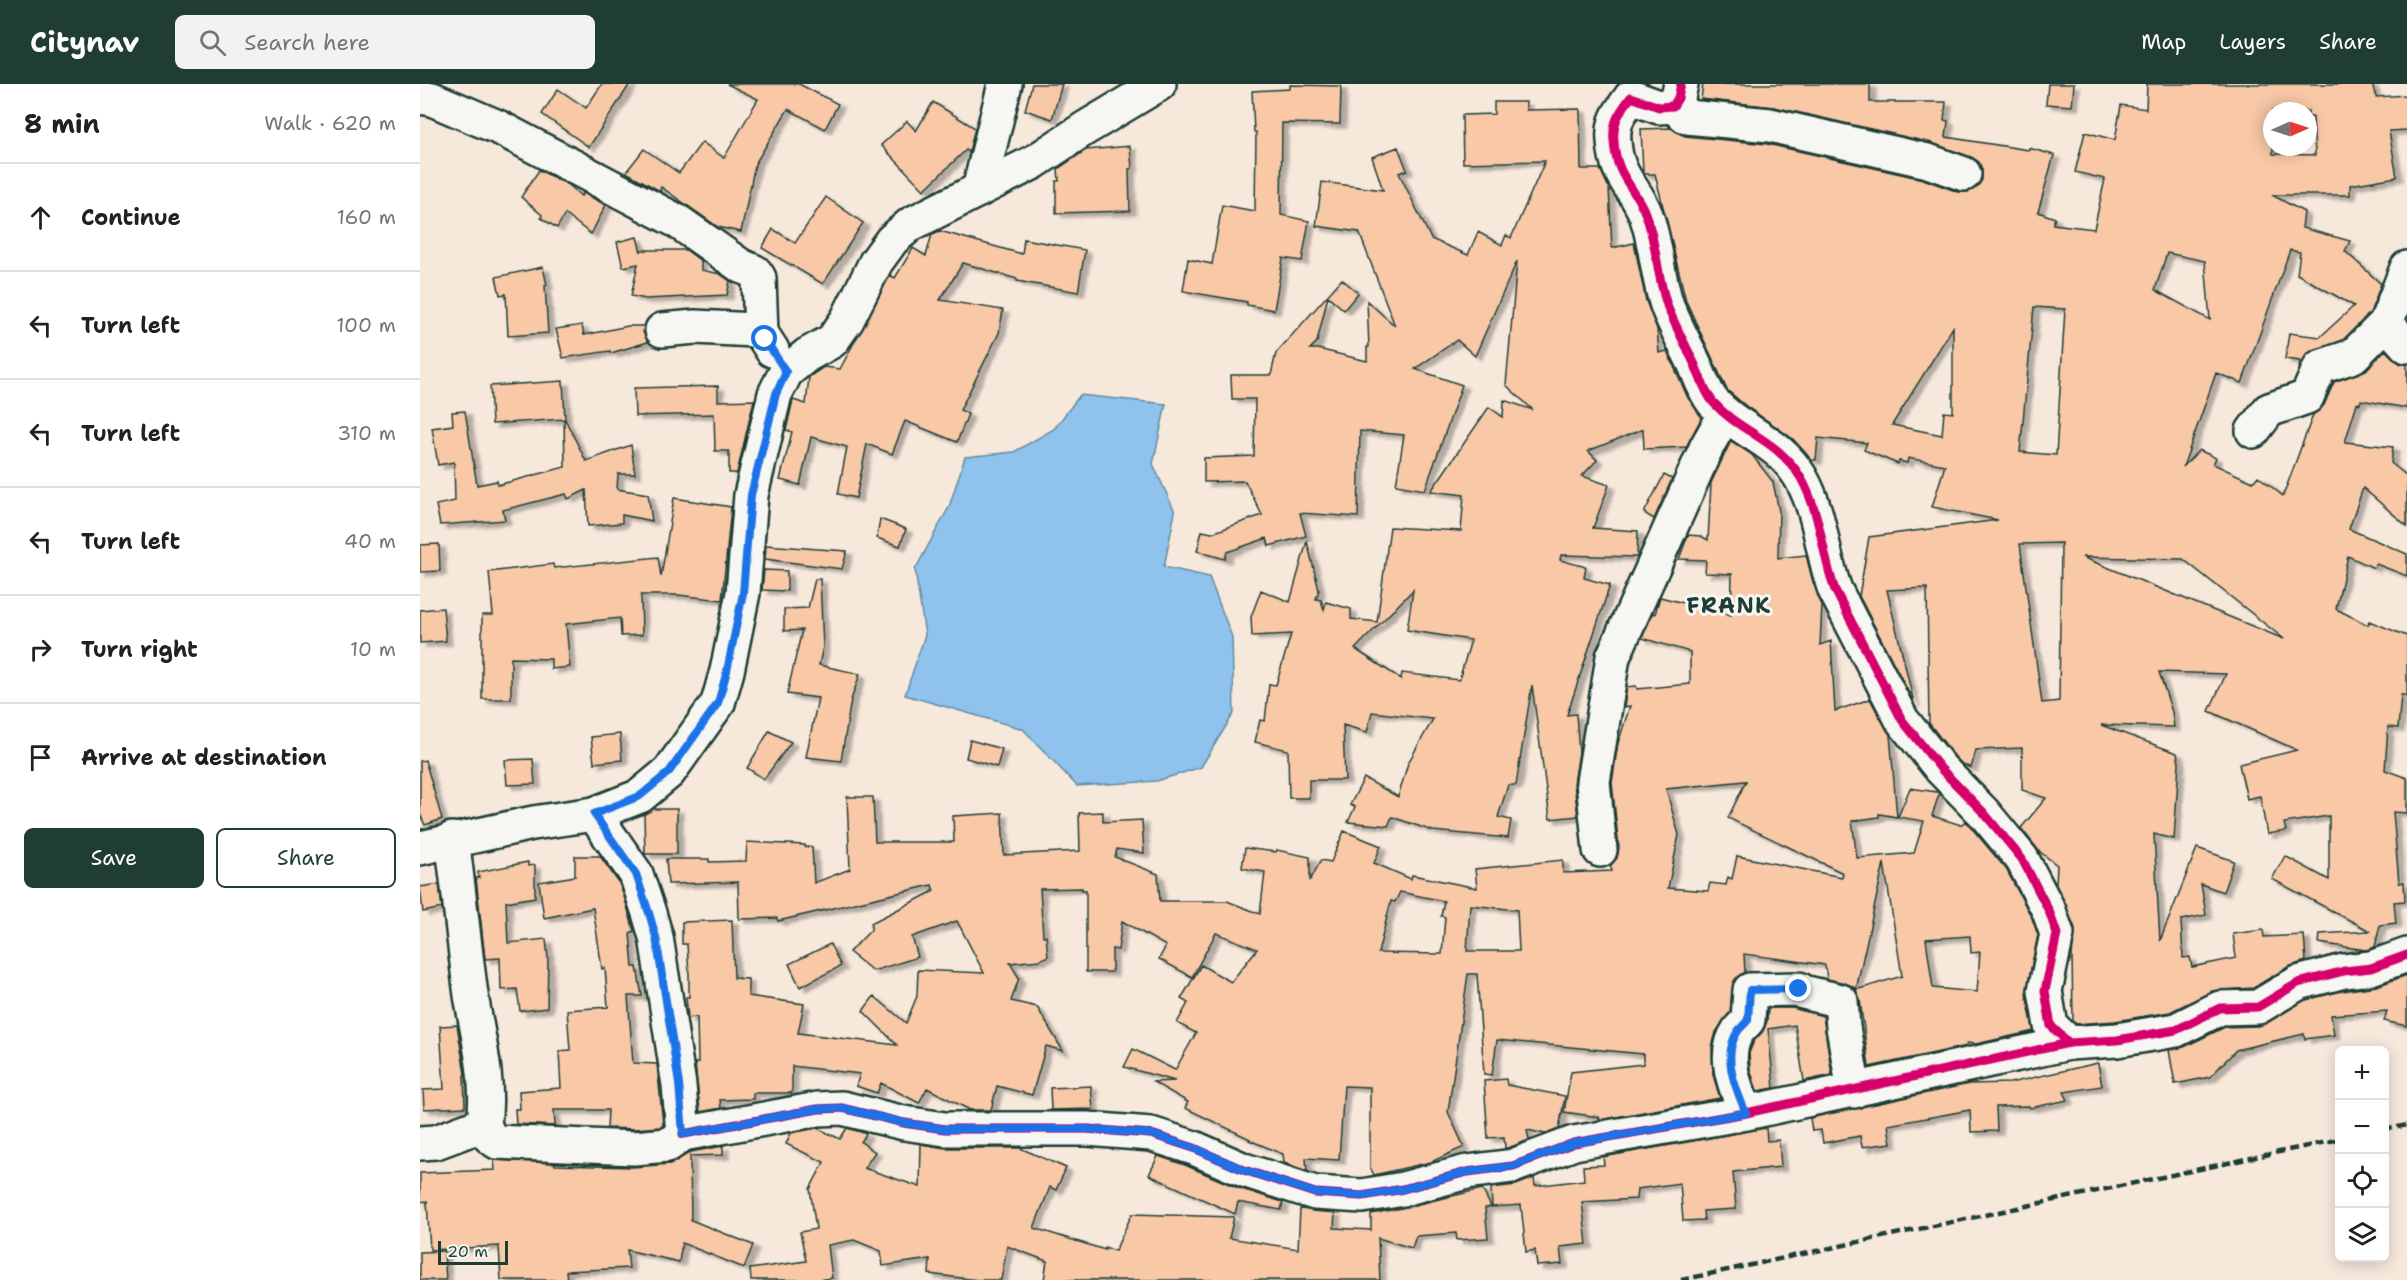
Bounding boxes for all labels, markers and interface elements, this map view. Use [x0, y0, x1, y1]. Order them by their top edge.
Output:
search box [175, 15, 595, 69]
text: Citynav [30, 23, 139, 61]
icon: search [196, 26, 229, 59]
text: Search here [244, 28, 370, 57]
text: Map [2141, 28, 2186, 56]
text: Layers [2219, 28, 2286, 56]
text: Share [2319, 28, 2377, 56]
north arrow [2263, 102, 2317, 156]
text: 8 min [24, 106, 100, 141]
text: Walk · 620 m [264, 110, 396, 136]
icon: ahead [24, 201, 57, 234]
text: Continue [81, 203, 181, 232]
text: 160 m [337, 204, 396, 230]
icon: left [24, 309, 57, 342]
text: Turn left [81, 311, 180, 340]
text: 100 m [336, 312, 396, 338]
route start [751, 325, 777, 351]
icon: left [24, 417, 57, 450]
text: Turn left [81, 419, 180, 448]
text: 310 m [337, 420, 396, 446]
icon: left [24, 525, 57, 558]
text: Turn left [81, 527, 180, 556]
text: 40 m [344, 528, 396, 554]
district label: FRANK [1686, 591, 1772, 620]
icon: right [24, 633, 57, 666]
text: Turn right [81, 635, 198, 664]
text: 10 m [350, 636, 396, 662]
icon: arrive [24, 741, 57, 774]
text: Arrive at destination [81, 743, 327, 772]
button: Save [24, 828, 204, 888]
button: Share [216, 828, 396, 888]
route end [1785, 975, 1811, 1001]
map controls [2335, 1046, 2389, 1262]
button: + [2335, 1046, 2389, 1100]
button: − [2335, 1100, 2389, 1154]
button: locate [2335, 1154, 2389, 1208]
button: layers [2335, 1208, 2389, 1262]
scale bar [438, 1238, 508, 1266]
text: 20 m [447, 1241, 488, 1262]

